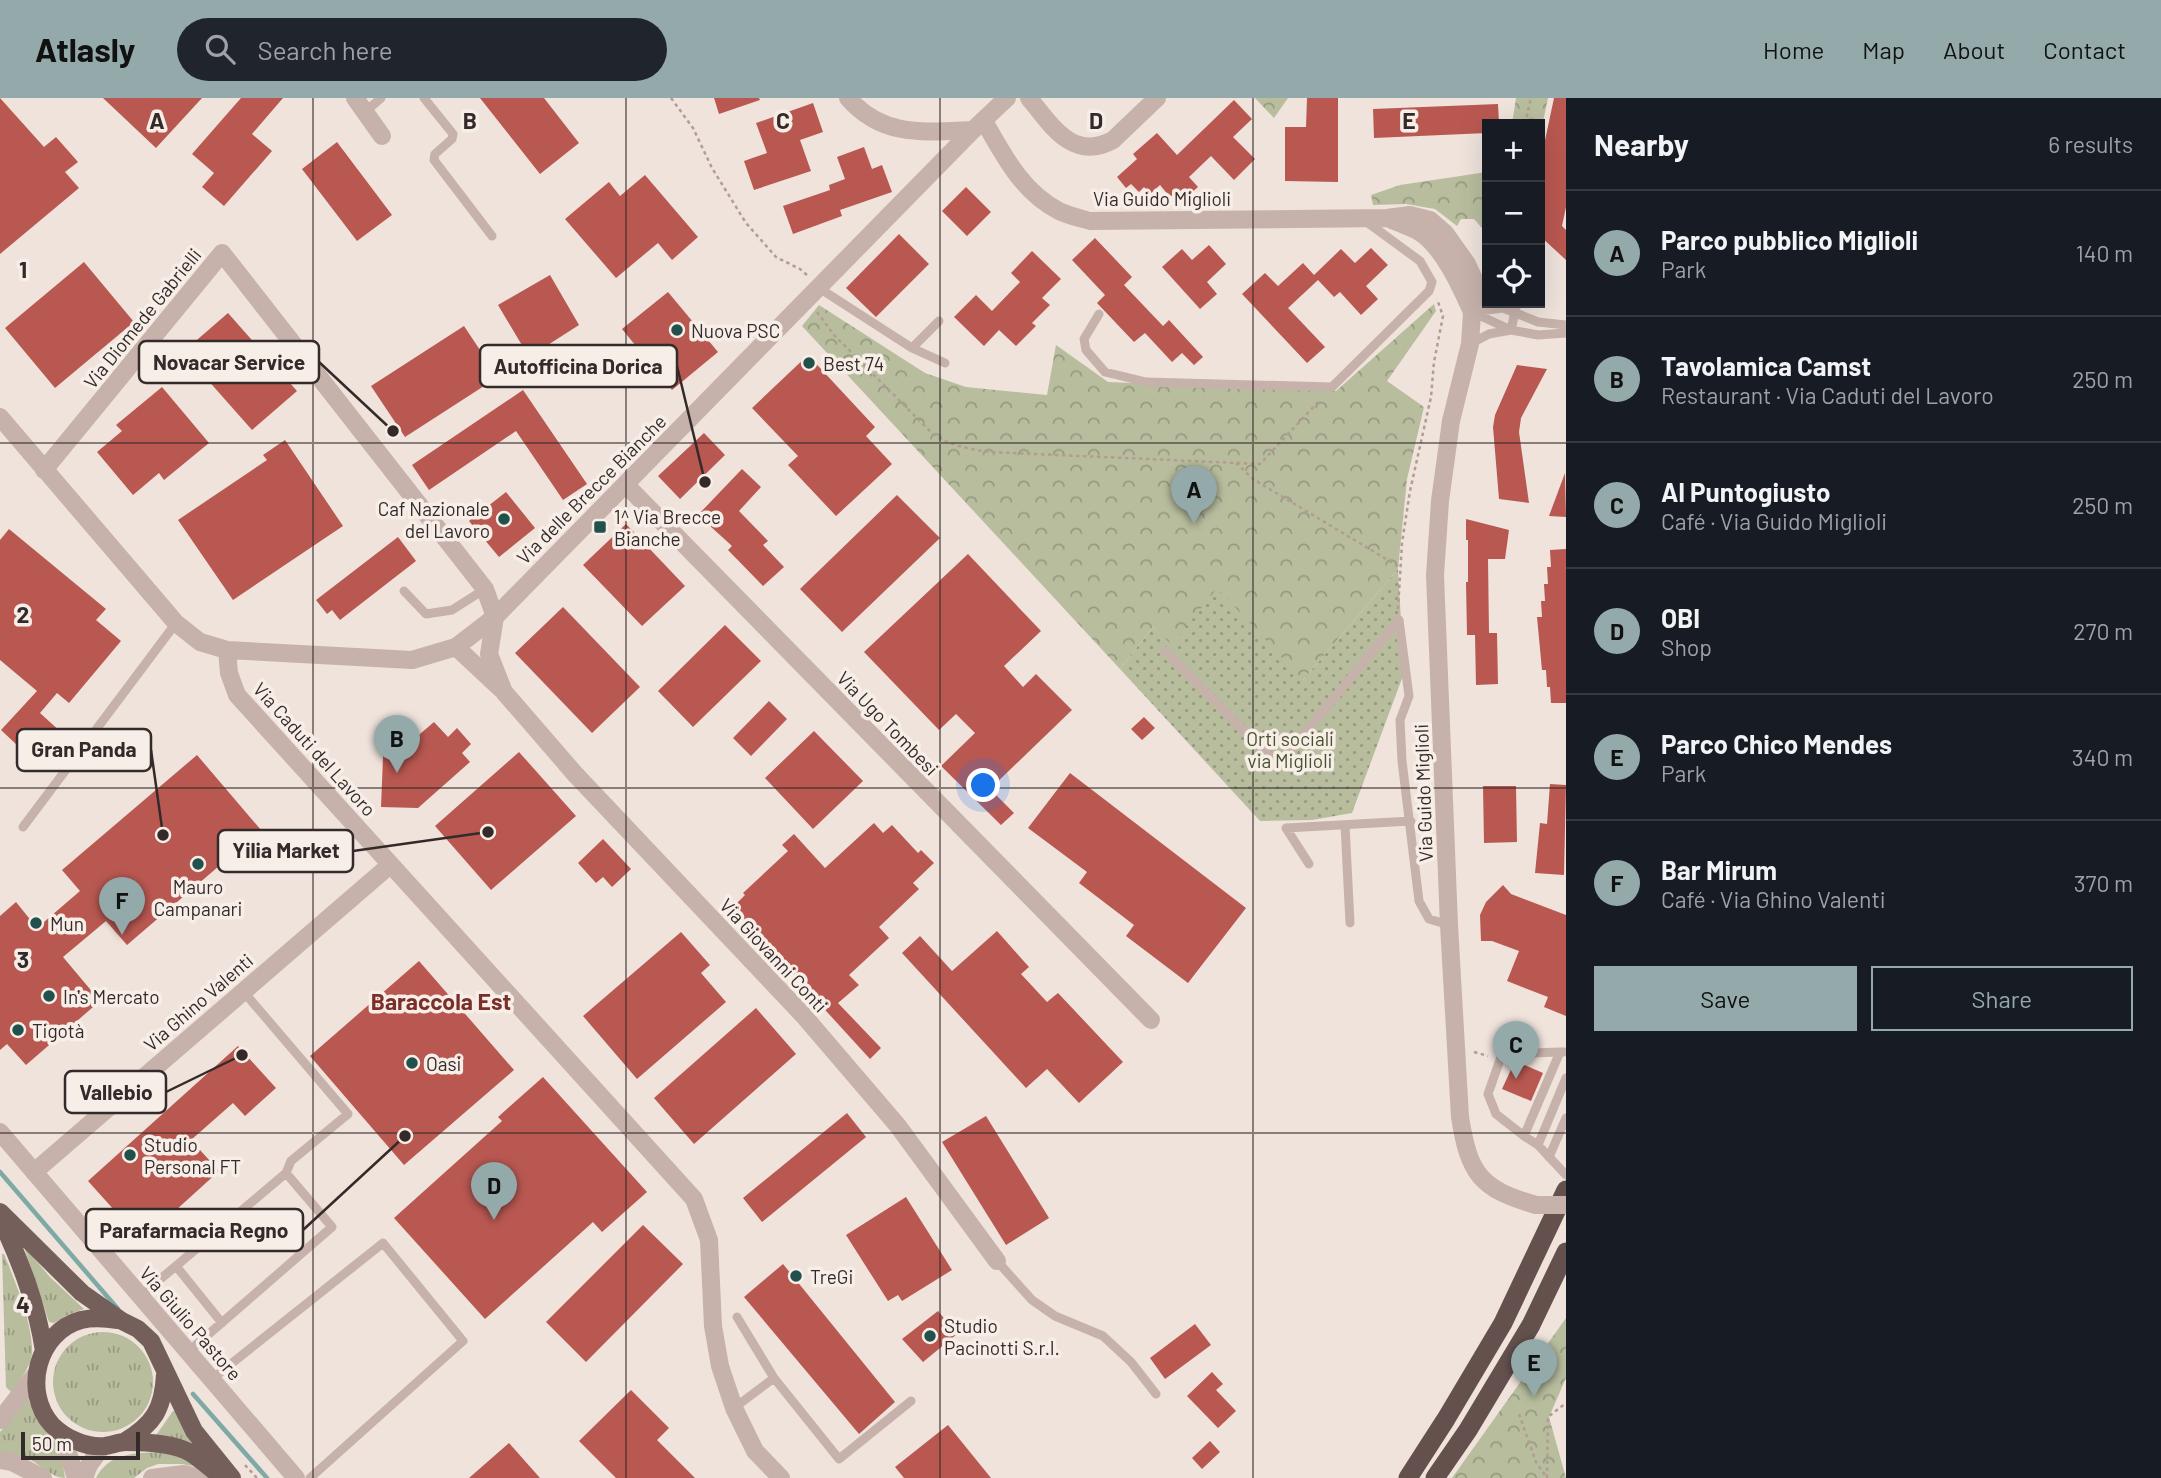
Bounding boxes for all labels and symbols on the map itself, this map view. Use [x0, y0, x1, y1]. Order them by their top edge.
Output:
text: A [149, 106, 165, 134]
text: B [463, 106, 477, 134]
text: C [776, 106, 790, 134]
text: D [1089, 106, 1103, 134]
text: E [1402, 106, 1416, 134]
street label: Via Guido Miglioli [1093, 187, 1231, 210]
street label: Via Diomede Gabrielli [78, 243, 206, 393]
text: 1 [19, 255, 27, 283]
place label: Nuova PSC [691, 319, 780, 342]
marker: Nuova PSC [669, 322, 685, 338]
callout: Novacar Service [139, 341, 319, 383]
callout: Autofficina Dorica [480, 345, 677, 387]
text: Novacar Service [153, 349, 305, 374]
place label: Best 74 [823, 352, 884, 375]
text: Autofficina Dorica [493, 353, 663, 378]
marker: Best 74 [801, 355, 817, 371]
street label: Via delle Brecce Bianche [512, 410, 670, 568]
pin: A [1171, 466, 1217, 524]
place label: Caf Nazionale del Lavoro [378, 497, 490, 542]
place label: 1^ Via Brecce Bianche [614, 505, 721, 550]
marker: Caf Nazionale del Lavoro [496, 511, 512, 527]
marker: 1^ Via Brecce Bianche [592, 519, 608, 535]
text: 2 [17, 600, 29, 628]
street label: Via Ugo Tombesi [833, 666, 943, 780]
street label: Via Caduti del Lavoro [249, 677, 381, 821]
pin: B [374, 715, 420, 773]
street label: Via Guido Miglioli [1409, 724, 1437, 862]
park label: Orti sociali via Miglioli [1246, 727, 1334, 772]
callout: Gran Panda [17, 729, 151, 771]
text: Gran Panda [31, 736, 137, 761]
your location [966, 768, 1000, 802]
callout: Yilia Market [218, 830, 353, 872]
text: Yilia Market [232, 837, 340, 862]
marker: Mauro Campanari [190, 856, 206, 872]
place label: Mauro Campanari [154, 875, 242, 920]
pin: F [99, 877, 145, 935]
street label: Via Giovanni Conti [715, 893, 833, 1017]
place label: Mun [50, 912, 84, 935]
marker: Mun [28, 915, 44, 931]
text: 3 [17, 945, 29, 973]
street label: Via Ghino Valenti [139, 948, 257, 1056]
place label: In's Mercato [63, 985, 160, 1008]
district label: Baraccola Est [371, 987, 511, 1015]
marker: In's Mercato [41, 988, 57, 1004]
place label: Tigotà [32, 1019, 84, 1042]
pin: C [1493, 1021, 1539, 1079]
marker: Tigotà [10, 1022, 26, 1038]
place label: Oasi [426, 1052, 461, 1075]
marker: Oasi [404, 1055, 420, 1071]
callout: Vallebio [65, 1071, 166, 1113]
text: Vallebio [79, 1079, 153, 1104]
place label: Studio Personal FT [144, 1133, 241, 1178]
marker: Studio Personal FT [122, 1147, 138, 1163]
pin: D [471, 1162, 517, 1220]
callout: Parafarmacia Regno [86, 1209, 303, 1251]
text: Parafarmacia Regno [100, 1217, 288, 1242]
street label: Via Giulio Pastore [135, 1261, 247, 1385]
place label: TreGi [810, 1265, 853, 1288]
marker: TreGi [788, 1268, 804, 1284]
text: 4 [16, 1290, 30, 1318]
place label: Studio Pacinotti S.r.l. [944, 1314, 1060, 1359]
marker: Studio Pacinotti S.r.l. [922, 1328, 938, 1344]
pin: E [1511, 1339, 1557, 1397]
scale bar [21, 1429, 140, 1461]

